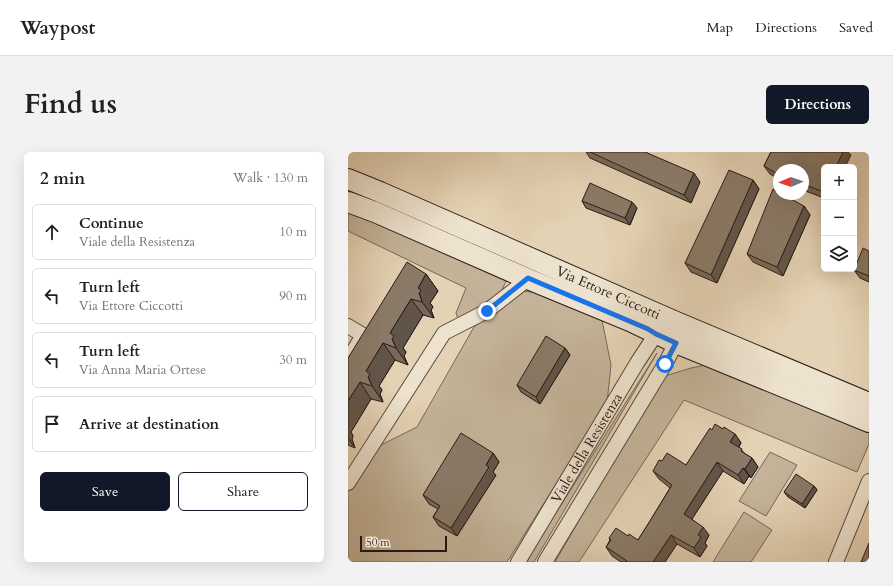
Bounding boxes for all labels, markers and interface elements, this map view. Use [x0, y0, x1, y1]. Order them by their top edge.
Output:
text: Waypost [20, 15, 95, 41]
text: Map [707, 18, 733, 37]
text: Directions [755, 18, 817, 37]
text: Saved [839, 18, 873, 37]
text: Find us [24, 85, 117, 123]
button: Directions [766, 85, 869, 124]
north arrow [773, 164, 809, 200]
map controls [821, 164, 857, 272]
button: + [821, 164, 857, 200]
text: 2 min [40, 167, 85, 190]
text: Walk · 130 m [233, 169, 308, 187]
button: − [821, 200, 857, 236]
text: Continue [79, 213, 144, 233]
icon: ahead [41, 221, 63, 243]
text: 10 m [279, 223, 307, 241]
text: Viale della Resistenza [79, 233, 195, 251]
button: layers [821, 236, 857, 272]
street label: Via Ettore Ciccotti [553, 261, 663, 324]
text: Turn left [79, 277, 140, 297]
icon: left [41, 285, 63, 307]
text: 90 m [279, 287, 307, 305]
text: Via Ettore Ciccotti [79, 297, 183, 315]
route end [478, 302, 496, 320]
text: Turn left [79, 341, 140, 361]
icon: left [41, 349, 63, 371]
text: 30 m [279, 351, 307, 369]
route start [656, 355, 674, 373]
text: Via Anna Maria Ortese [79, 361, 206, 379]
street label: Viale della Resistenza [546, 389, 627, 507]
icon: arrive [41, 413, 63, 435]
text: Arrive at destination [79, 414, 219, 434]
button: Save [40, 472, 170, 511]
button: Share [178, 472, 308, 511]
scale bar [360, 534, 447, 553]
text: 50 m [366, 535, 390, 550]

